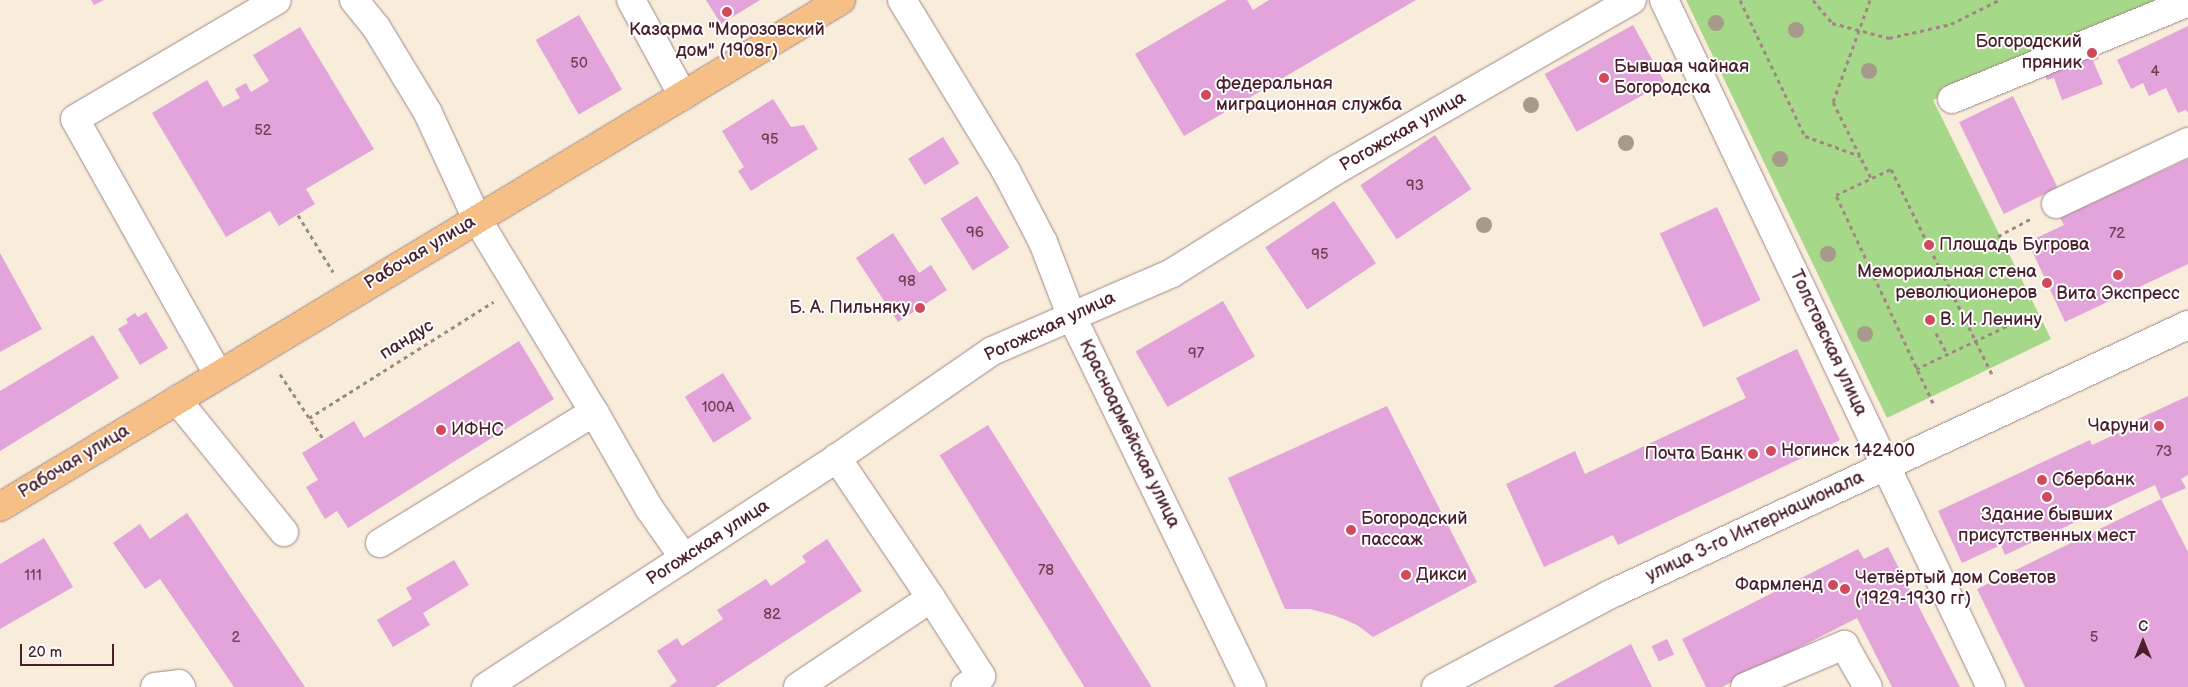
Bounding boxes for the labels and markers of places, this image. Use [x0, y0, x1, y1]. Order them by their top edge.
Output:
marker: Казарма "Морозовский дом" (1908г) [721, 6, 733, 18]
place label: Казарма "Морозовский дом" (1908г) [629, 20, 825, 62]
place label: Богородский пряник [1975, 32, 2082, 74]
marker: Богородский пряник [2086, 47, 2098, 59]
place label: Бывшая чайная Богородска [1614, 57, 1749, 100]
marker: Бывшая чайная Богородска [1598, 72, 1610, 84]
place label: федеральная миграционная служба [1216, 74, 1402, 116]
marker: федеральная миграционная служба [1200, 89, 1212, 101]
place label: Площадь Бугрова [1939, 234, 2090, 256]
marker: Площадь Бугрова [1923, 239, 1935, 251]
place label: Мемориальная стена революционеров [1857, 262, 2037, 304]
marker: Вита Экспресс [2112, 269, 2124, 281]
marker: Мемориальная стена революционеров [2041, 277, 2053, 289]
place label: Вита Экспресс [2056, 283, 2180, 305]
place label: Б. А. Пильняку [789, 297, 910, 319]
marker: Б. А. Пильняку [914, 302, 926, 314]
place label: В. И. Ленину [1940, 309, 2042, 331]
marker: В. И. Ленину [1924, 314, 1936, 326]
place label: Чаруни [2088, 415, 2149, 437]
place label: ИФНС [451, 419, 504, 441]
marker: Чаруни [2153, 420, 2165, 432]
marker: ИФНС [435, 424, 447, 436]
place label: Ногинск 142400 [1781, 440, 1915, 462]
place label: Почта Банк [1644, 443, 1743, 465]
marker: Ногинск 142400 [1765, 445, 1777, 457]
marker: Почта Банк [1747, 448, 1759, 460]
place label: Сбербанк [2052, 469, 2134, 491]
marker: Сбербанк [2036, 474, 2048, 486]
marker: Здание бывших присутственных мест [2041, 491, 2053, 503]
place label: Здание бывших присутственных мест [1958, 505, 2136, 548]
place label: Богородский пассаж [1361, 509, 1468, 552]
marker: Богородский пассаж [1345, 524, 1357, 536]
place label: Дикси [1416, 564, 1467, 586]
place label: Четвёртый дом Советов (1929-1930 гг) [1855, 568, 2056, 610]
marker: Дикси [1400, 569, 1412, 581]
place label: Фармленд [1735, 574, 1823, 596]
marker: Фармленд [1827, 579, 1839, 591]
marker: Четвёртый дом Советов (1929-1930 гг) [1839, 583, 1851, 595]

